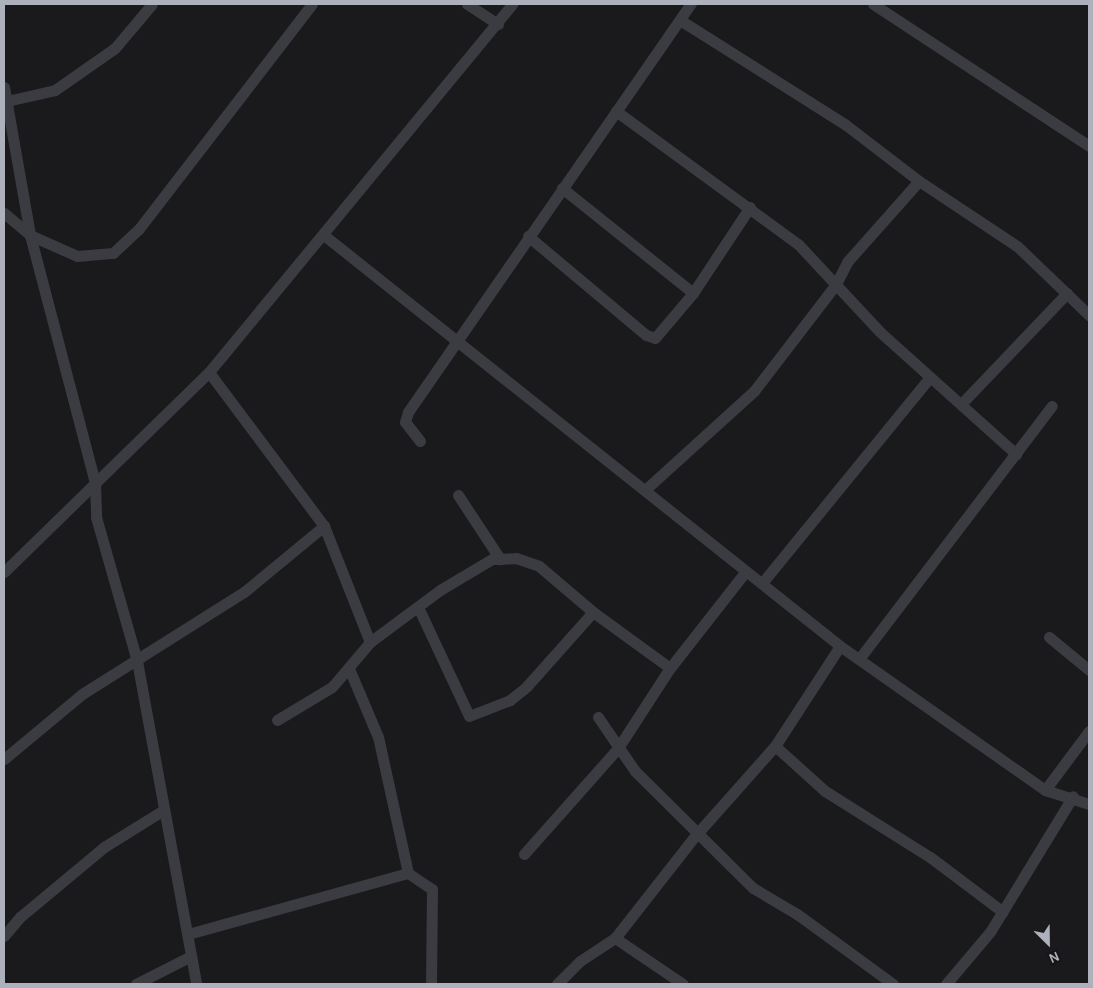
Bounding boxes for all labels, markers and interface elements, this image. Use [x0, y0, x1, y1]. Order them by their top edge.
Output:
north arrow [1023, 918, 1073, 968]
text: N [1046, 947, 1062, 967]

